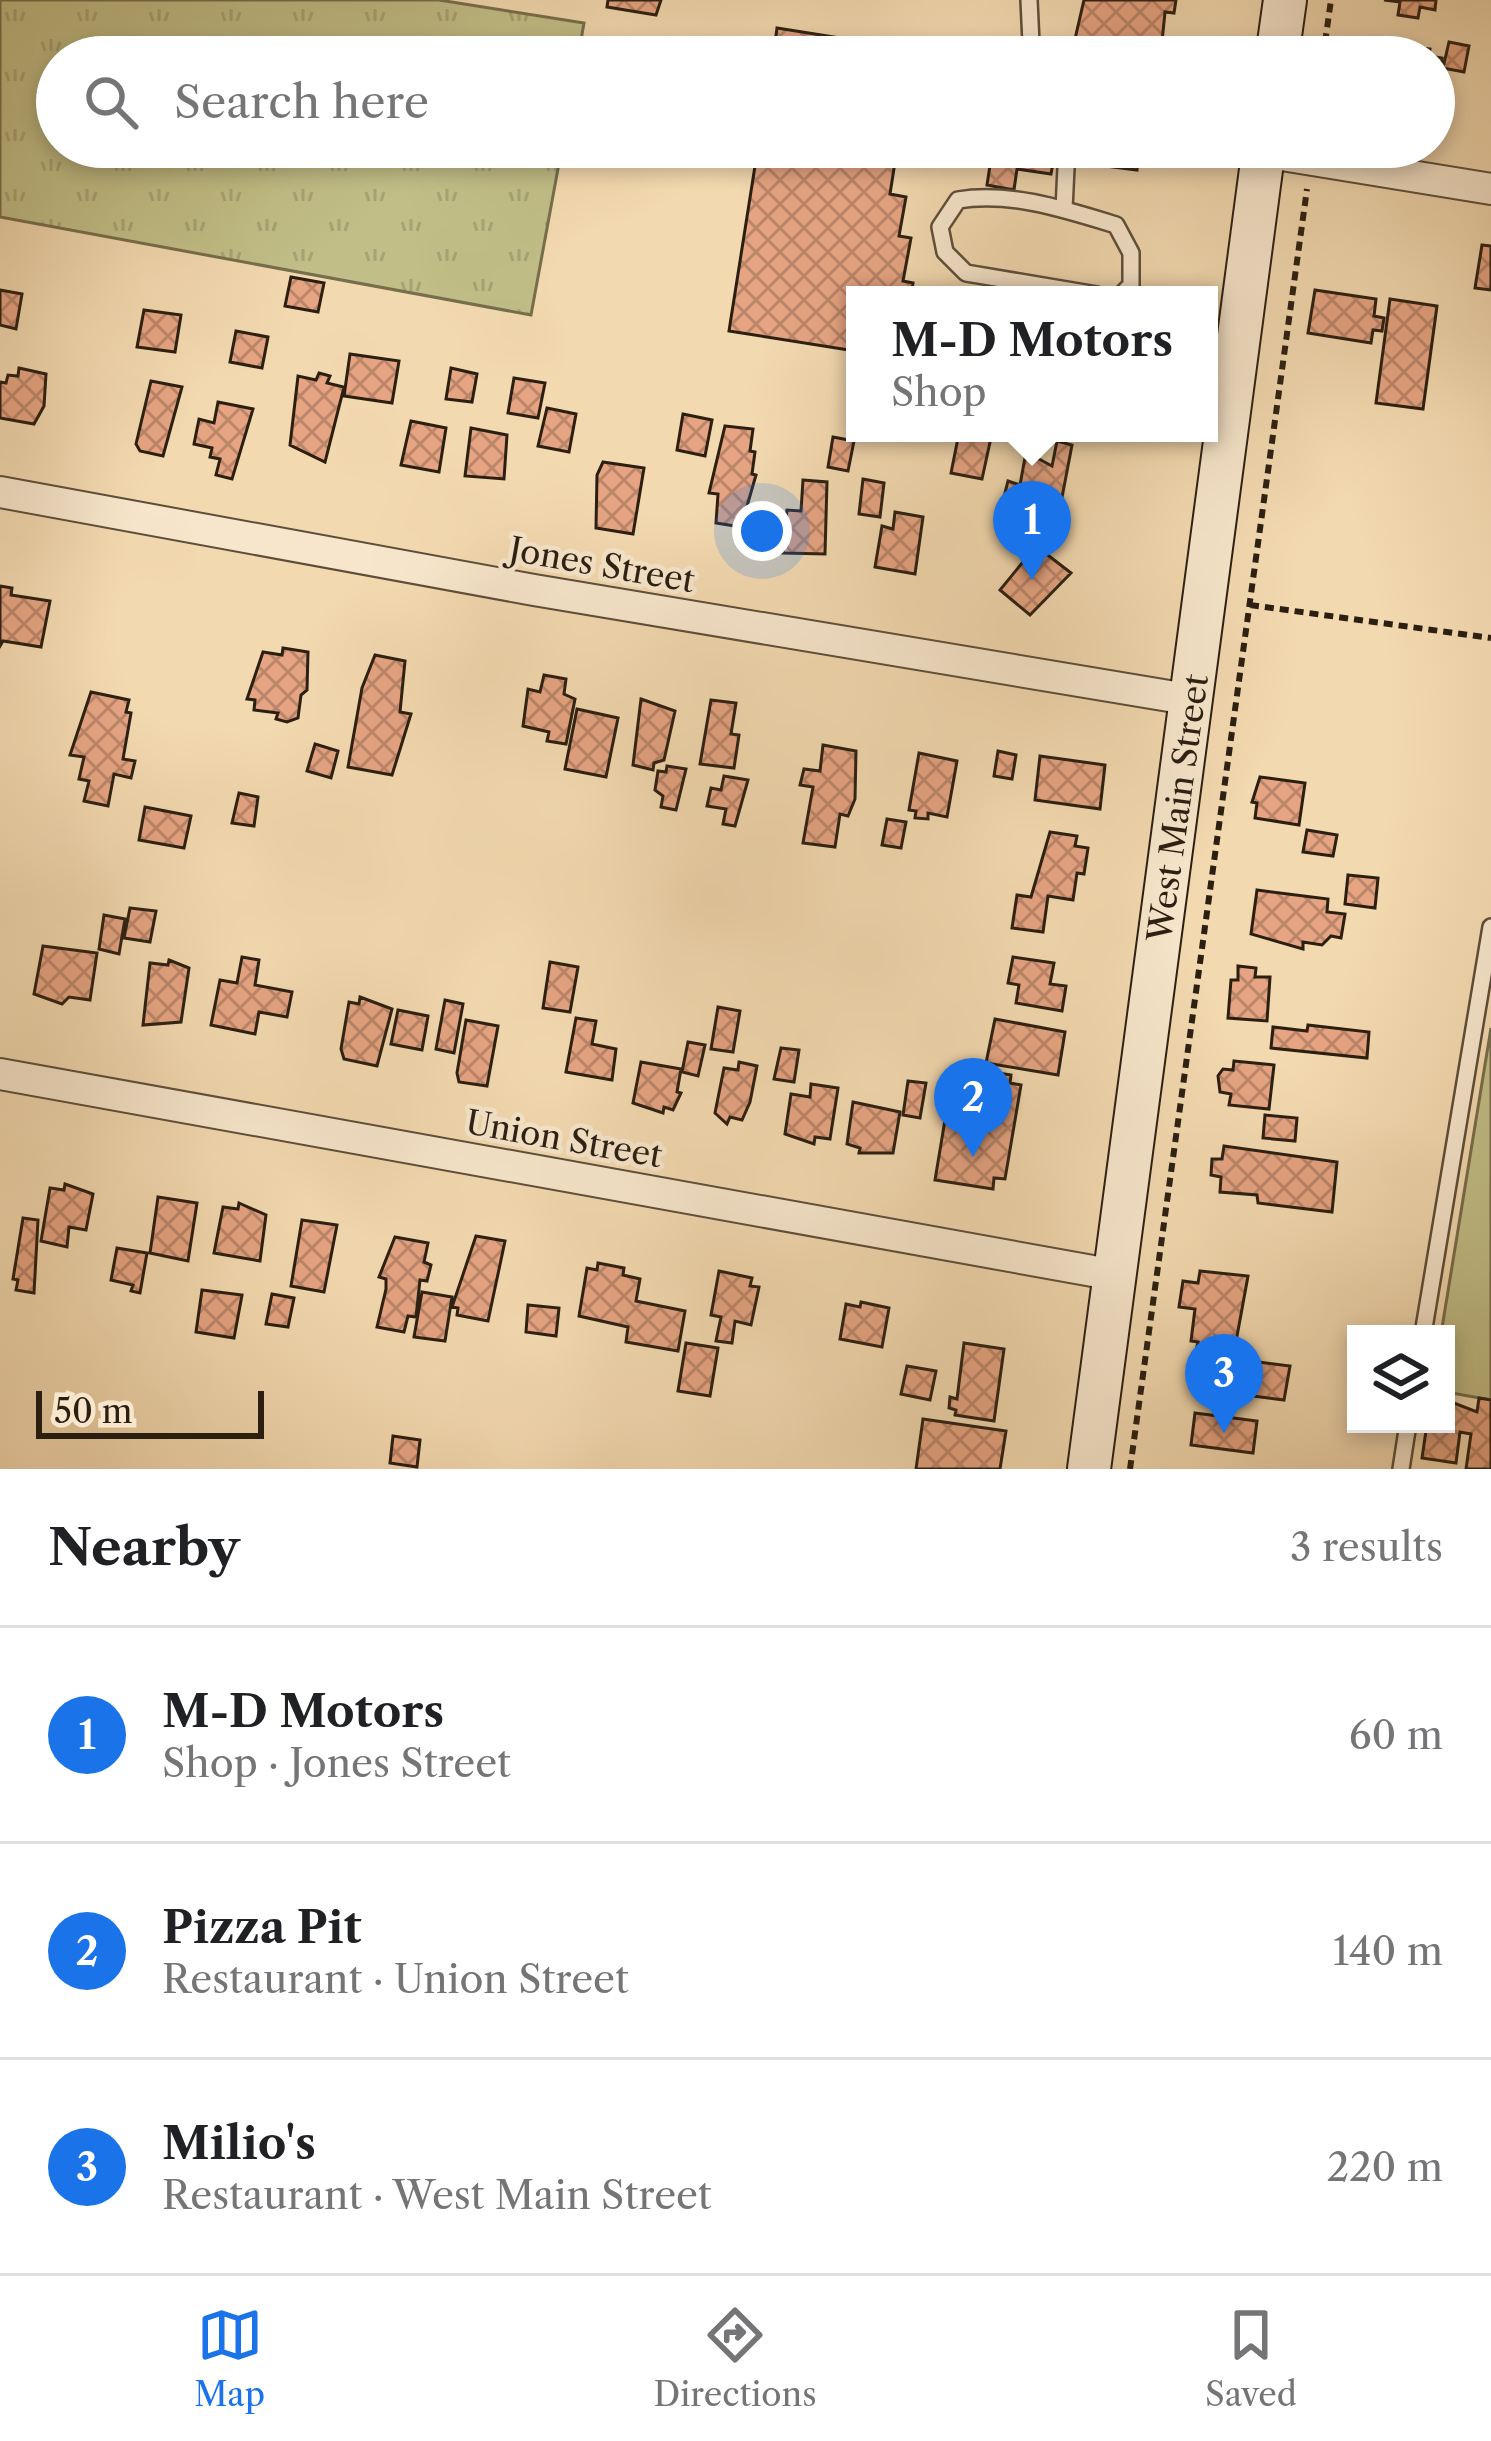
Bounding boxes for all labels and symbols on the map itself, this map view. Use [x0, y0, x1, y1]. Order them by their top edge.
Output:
pin: 1 [993, 481, 1071, 580]
your location [732, 501, 792, 561]
street label: Jones Street [501, 528, 698, 602]
street label: West Main Street [1139, 671, 1217, 946]
pin: 2 [934, 1058, 1012, 1157]
street label: Union Street [463, 1102, 666, 1176]
pin: 3 [1185, 1334, 1263, 1433]
scale bar [36, 1385, 264, 1438]

